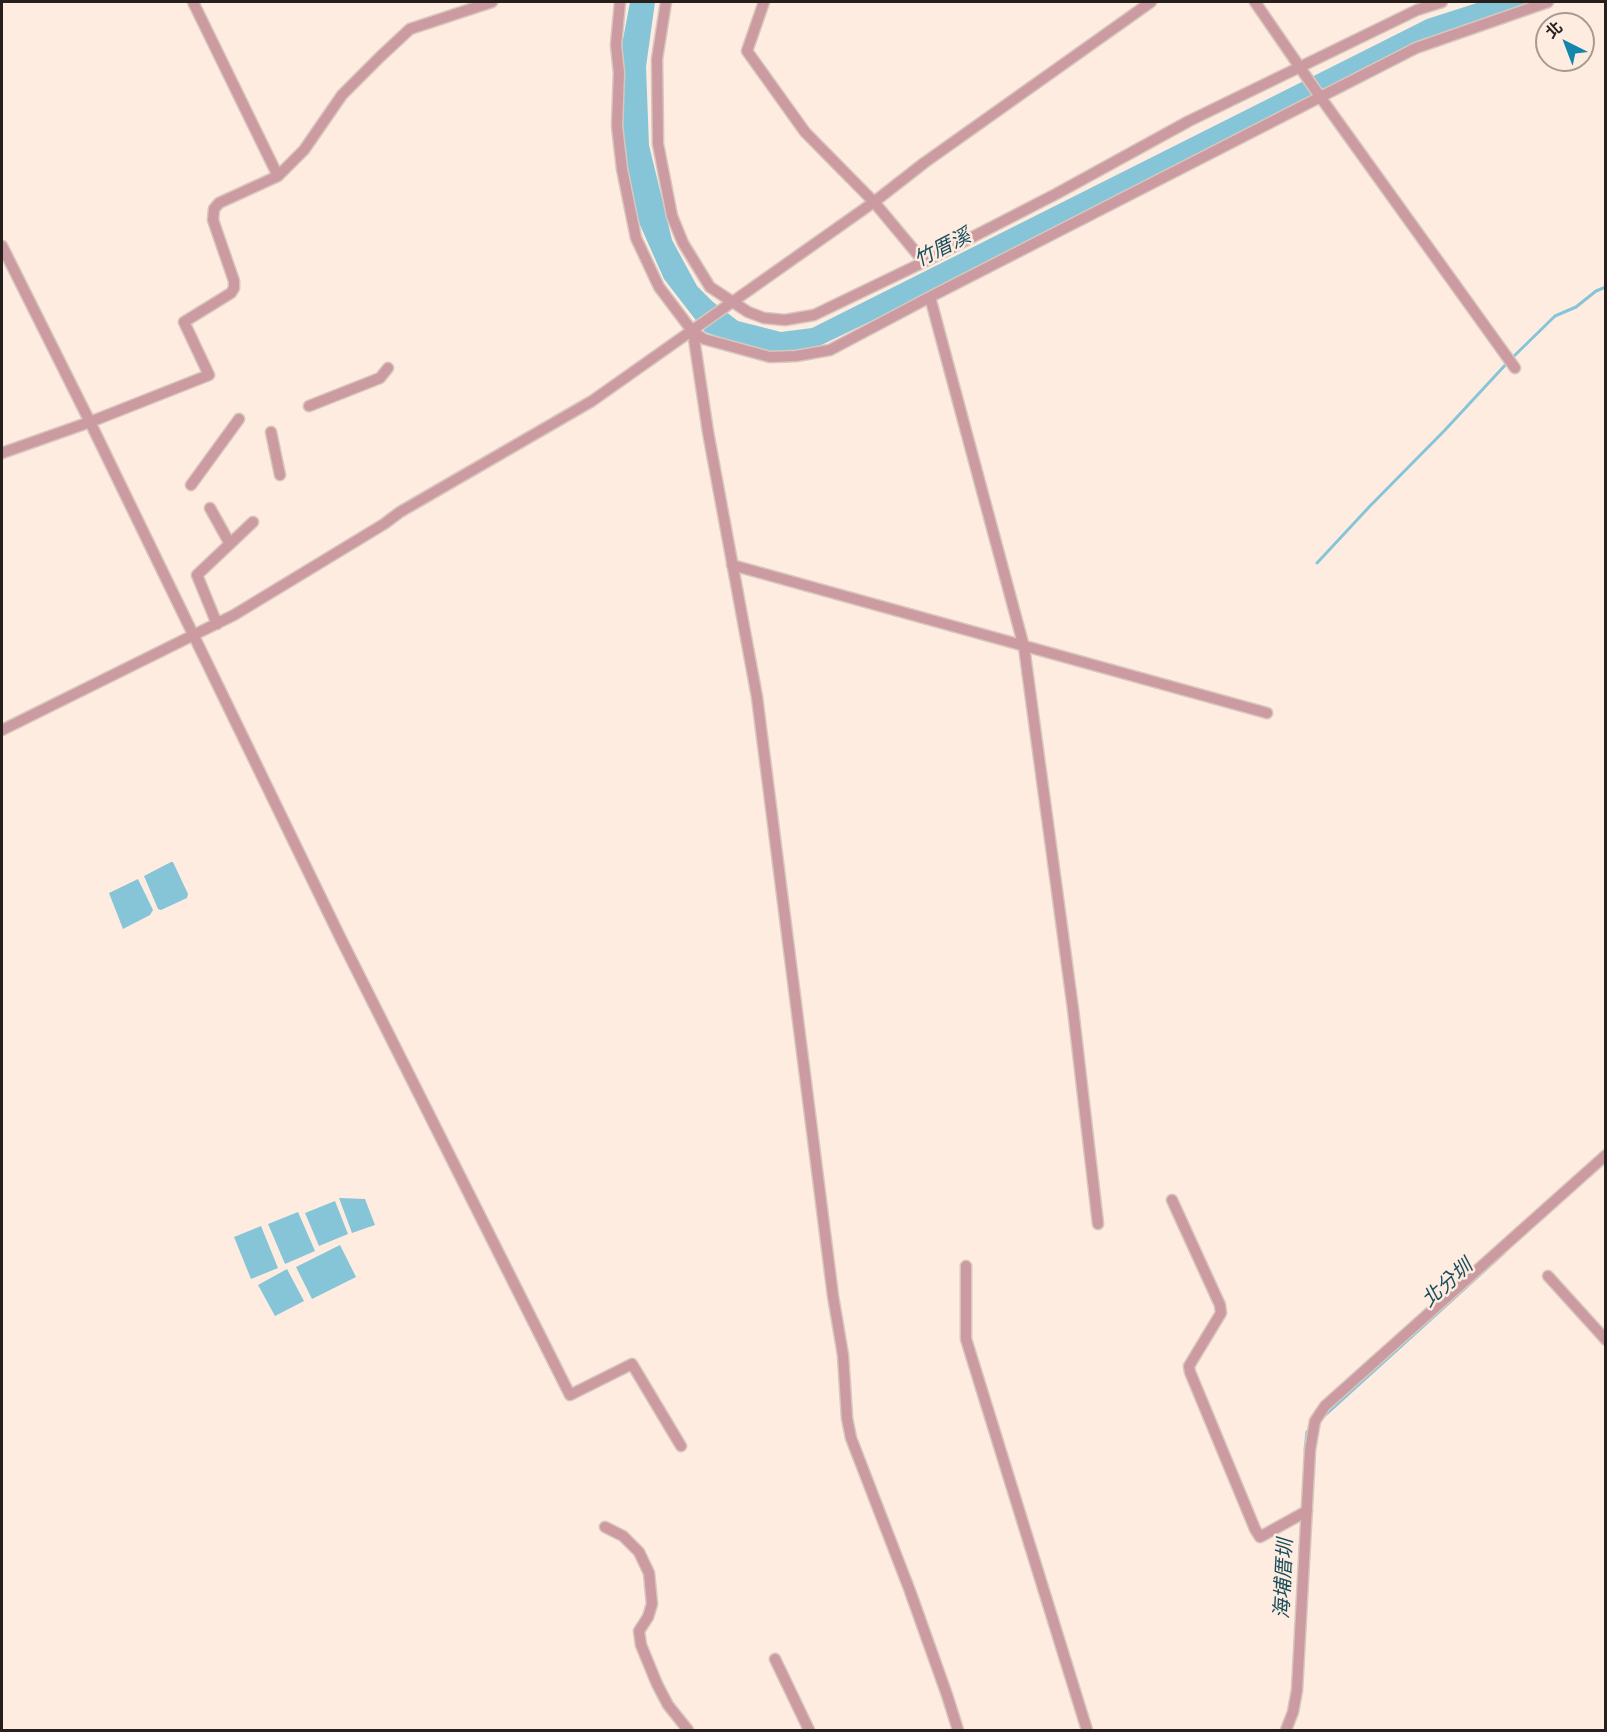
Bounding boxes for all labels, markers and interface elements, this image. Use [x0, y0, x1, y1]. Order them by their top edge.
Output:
north arrow [1535, 12, 1595, 72]
text: 北 [1540, 16, 1568, 44]
water label: 竹厝溪 [911, 225, 975, 273]
water label: 北分圳 [1418, 1255, 1478, 1313]
water label: 海埔厝圳 [1271, 1538, 1299, 1620]

